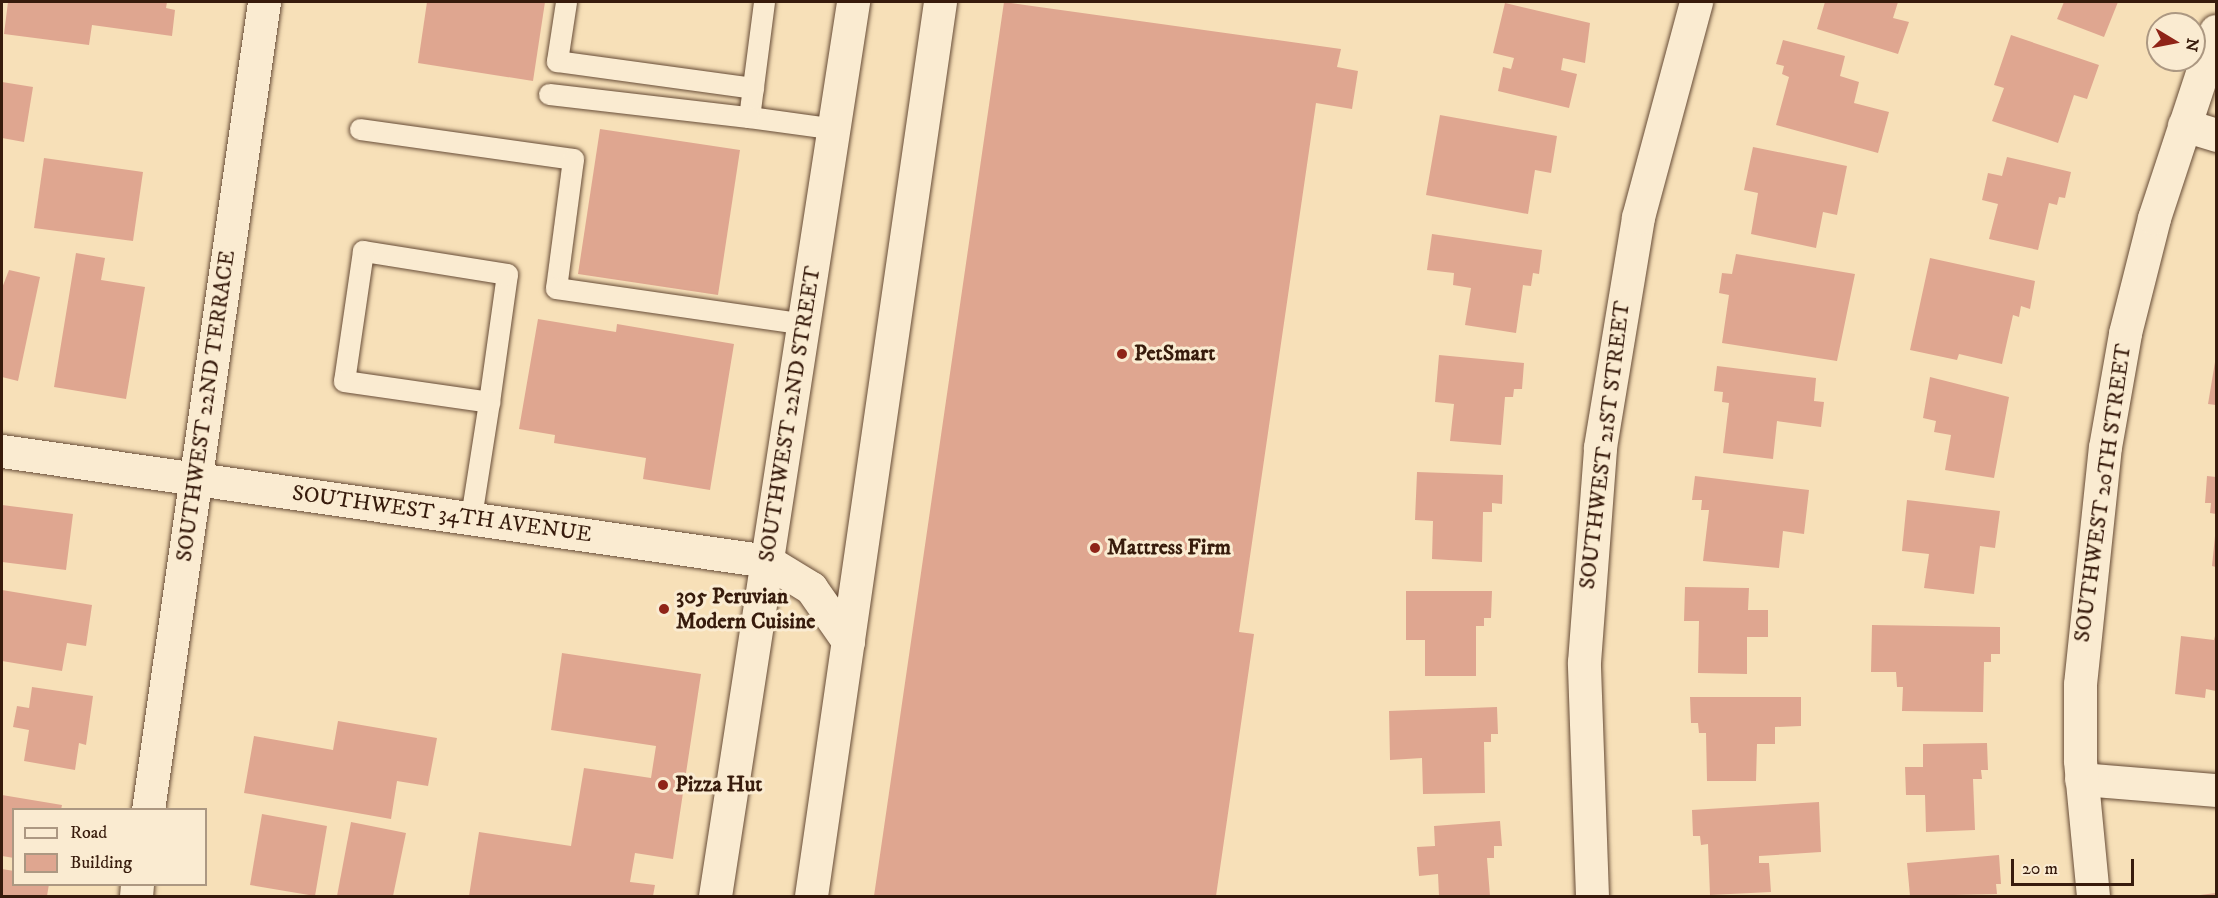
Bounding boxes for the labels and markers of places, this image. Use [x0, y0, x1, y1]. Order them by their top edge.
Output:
place label: PetSmart [1134, 341, 1215, 367]
marker: PetSmart [1115, 347, 1129, 361]
place label: Mattress Firm [1107, 535, 1231, 561]
marker: Mattress Firm [1088, 541, 1102, 555]
place label: 305 Peruvian Modern Cuisine [676, 583, 815, 634]
marker: 305 Peruvian Modern Cuisine [657, 602, 671, 616]
place label: Pizza Hut [675, 772, 762, 798]
marker: Pizza Hut [656, 778, 670, 792]

